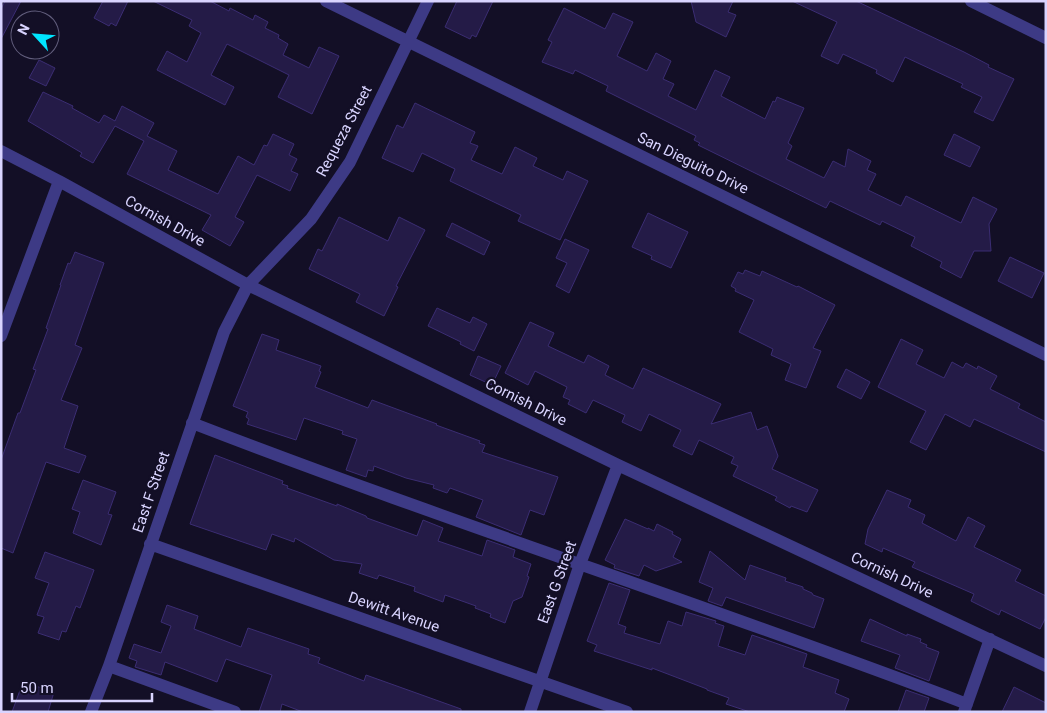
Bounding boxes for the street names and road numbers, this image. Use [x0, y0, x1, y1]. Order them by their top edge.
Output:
street label: Requeza Street [312, 82, 376, 180]
street label: San Dieguito Drive [634, 128, 752, 198]
street label: Cornish Drive [122, 192, 208, 250]
street label: Cornish Drive [482, 374, 570, 430]
street label: East F Street [129, 449, 173, 535]
street label: East G Street [534, 538, 580, 626]
street label: Cornish Drive [848, 548, 936, 602]
street label: Dewitt Avenue [346, 588, 442, 636]

